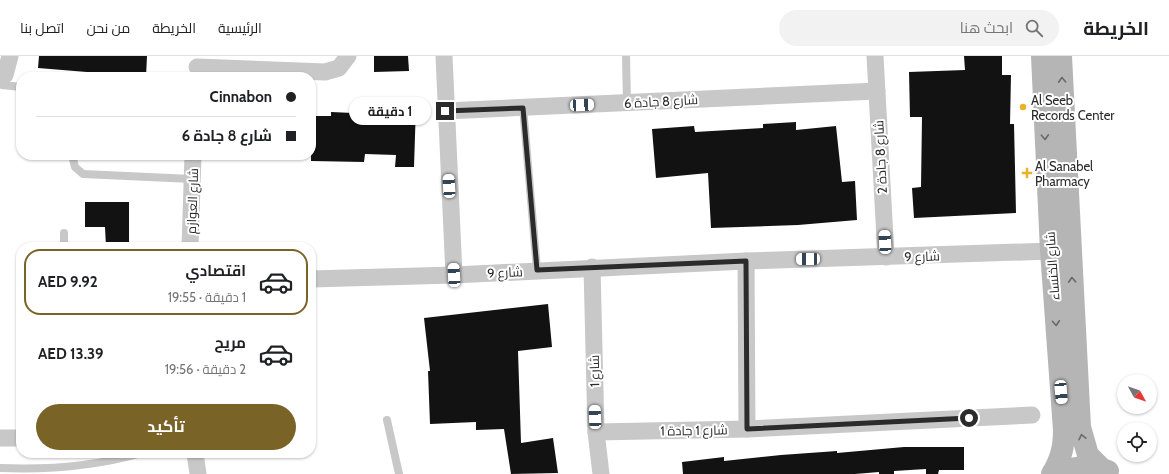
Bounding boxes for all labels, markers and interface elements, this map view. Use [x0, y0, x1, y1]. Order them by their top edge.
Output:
search box [779, 10, 1059, 46]
icon: search [1023, 17, 1045, 39]
text: الخريطة [1083, 17, 1149, 40]
text: اتصل بنا [20, 19, 64, 37]
text: من نحن [86, 19, 130, 37]
text: الخريطة [152, 19, 196, 37]
text: الرئيسية [218, 19, 262, 37]
text: ابحث هنا [960, 19, 1013, 37]
one-way arrow [1058, 77, 1067, 83]
text: Cinnabon [210, 88, 272, 106]
street label: شارع 8 جادة 6 [624, 91, 699, 112]
place label: Al Seeb Records Center [1031, 92, 1115, 123]
callout: 1 دقيقة [349, 97, 431, 125]
car [570, 98, 594, 112]
route end [436, 102, 454, 120]
marker: Al Seeb Records Center [1018, 102, 1028, 112]
text: 1 دقيقة [368, 103, 412, 119]
street label: شارع 8 جادة 2 [870, 120, 891, 194]
text: شارع 8 جادة 6 [182, 127, 272, 145]
one-way arrow [1041, 134, 1050, 140]
place label: Al Sanabel Pharmacy [1035, 158, 1093, 189]
street label: شارع العوازم [183, 168, 203, 234]
marker: Al Sanabel Pharmacy [1022, 168, 1032, 178]
car [442, 174, 456, 198]
car [878, 230, 892, 254]
street label: شارع الخنساء [1042, 231, 1063, 301]
street label: شارع 9 [904, 247, 940, 266]
car [796, 253, 820, 265]
text: اقتصادي [186, 262, 246, 280]
car [447, 263, 461, 287]
street label: شارع 9 [487, 263, 523, 282]
icon: car [258, 264, 294, 300]
text: AED 9.92 [38, 273, 98, 291]
one-way arrow [1068, 277, 1077, 283]
text: 1 دقيقة · 19:55 [168, 289, 246, 305]
one-way arrow [1051, 320, 1060, 326]
text: مريح [214, 334, 246, 352]
icon: car [258, 336, 294, 372]
text: AED 13.39 [38, 345, 104, 363]
street label: شارع 1 [586, 355, 603, 387]
text: 2 دقيقة · 19:56 [165, 361, 246, 377]
north arrow [1117, 374, 1157, 414]
map controls [1117, 374, 1157, 462]
car [1054, 380, 1068, 404]
button: تأكيد [36, 404, 296, 450]
car [589, 405, 601, 429]
route start [960, 409, 978, 427]
street label: شارع 1 جادة 1 [660, 421, 728, 440]
button: locate [1117, 422, 1157, 462]
one-way arrow [1078, 434, 1087, 441]

